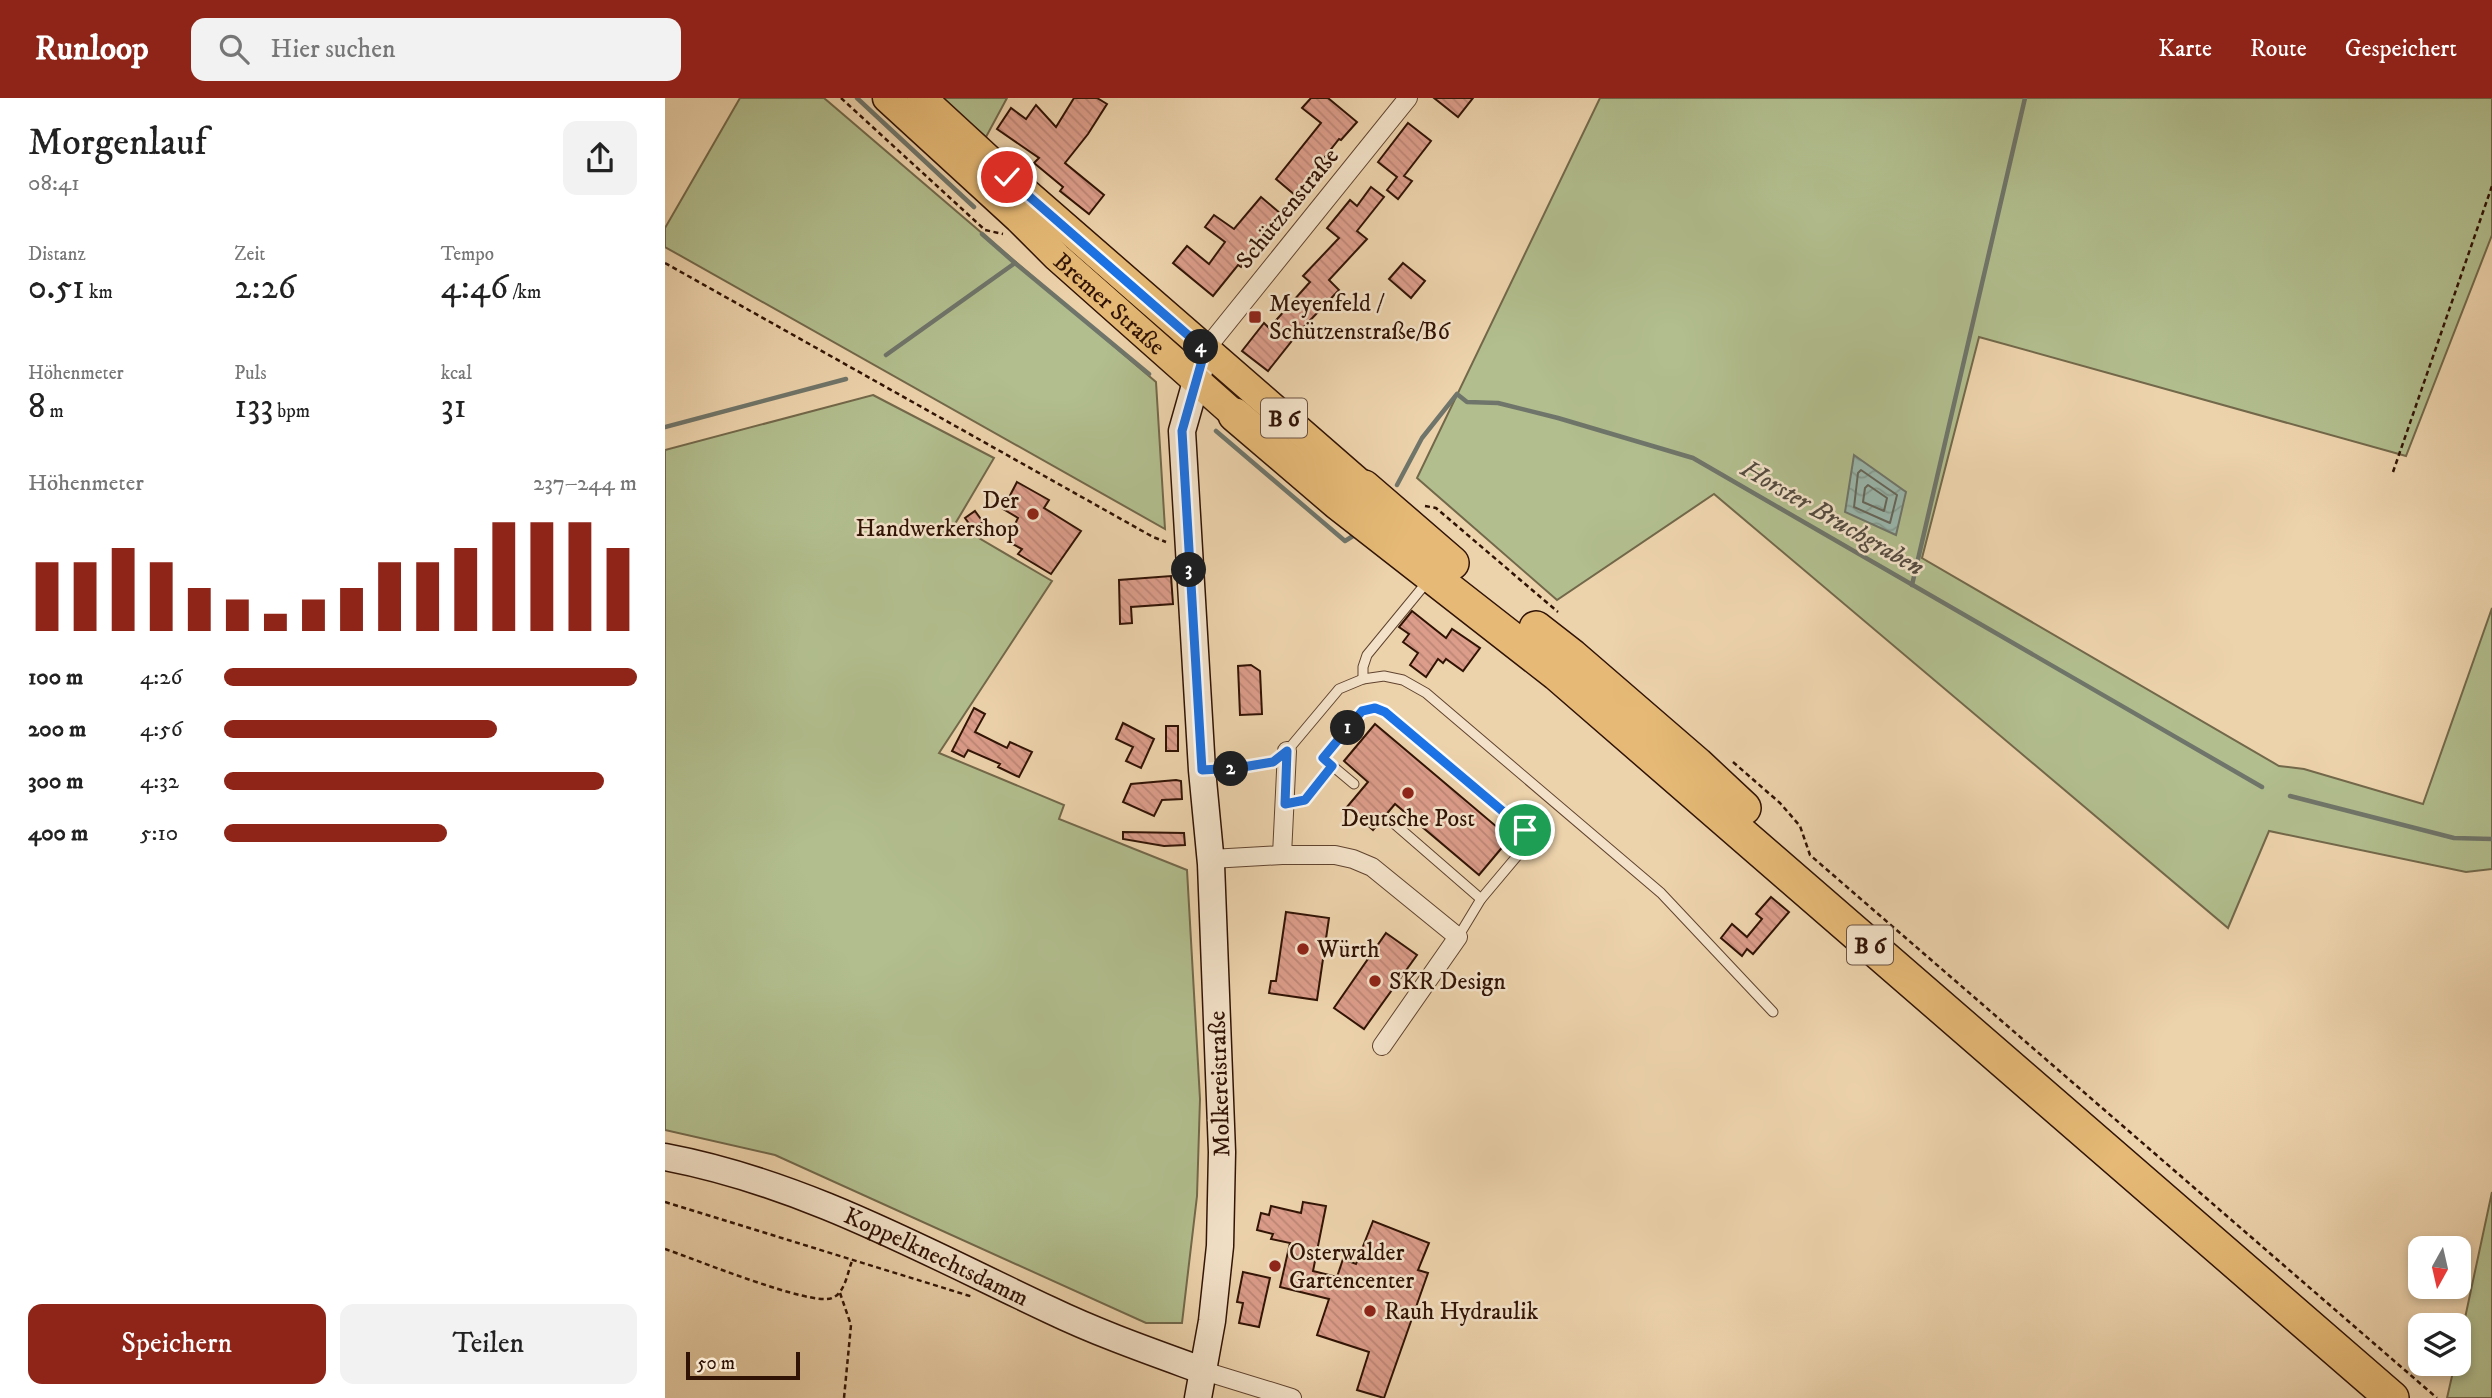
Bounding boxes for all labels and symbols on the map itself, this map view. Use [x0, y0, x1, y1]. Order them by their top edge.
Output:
street label: Schützenstraße [1230, 142, 1346, 275]
pin [977, 147, 1037, 207]
street label: Bremer Straße [1047, 247, 1171, 362]
place label: Meyenfeld / Schützenstraße/B6 [1269, 289, 1452, 347]
marker: Meyenfeld / Schützenstraße/B6 [1247, 309, 1263, 325]
pin: 4 [1183, 330, 1219, 364]
road number: B 6 [1261, 398, 1307, 438]
water label: Horster Bruchgraben [1734, 452, 1930, 584]
place label: Der Handwerkershop [855, 486, 1019, 544]
marker: Der Handwerkershop [1025, 506, 1041, 522]
pin: 3 [1171, 552, 1207, 588]
pin: 1 [1331, 710, 1365, 746]
pin: 2 [1213, 752, 1249, 786]
marker: Deutsche Post [1400, 785, 1416, 801]
pin [1495, 800, 1555, 860]
place label: Deutsche Post [1341, 804, 1475, 834]
road number: B 6 [1847, 926, 1893, 964]
place label: Würth [1316, 935, 1380, 965]
marker: Würth [1295, 941, 1311, 957]
place label: SKR Design [1389, 967, 1506, 997]
marker: SKR Design [1367, 973, 1383, 989]
street label: Molkereistraße [1202, 1010, 1238, 1158]
street label: Koppelknechtsdamm [839, 1201, 1033, 1314]
north arrow [2408, 1236, 2471, 1298]
place label: Osterwalder Gartencenter [1289, 1238, 1414, 1296]
marker: Osterwalder Gartencenter [1267, 1258, 1283, 1274]
place label: Rauh Hydraulik [1384, 1297, 1538, 1327]
marker: Rauh Hydraulik [1362, 1303, 1378, 1319]
scale bar [686, 1349, 800, 1381]

